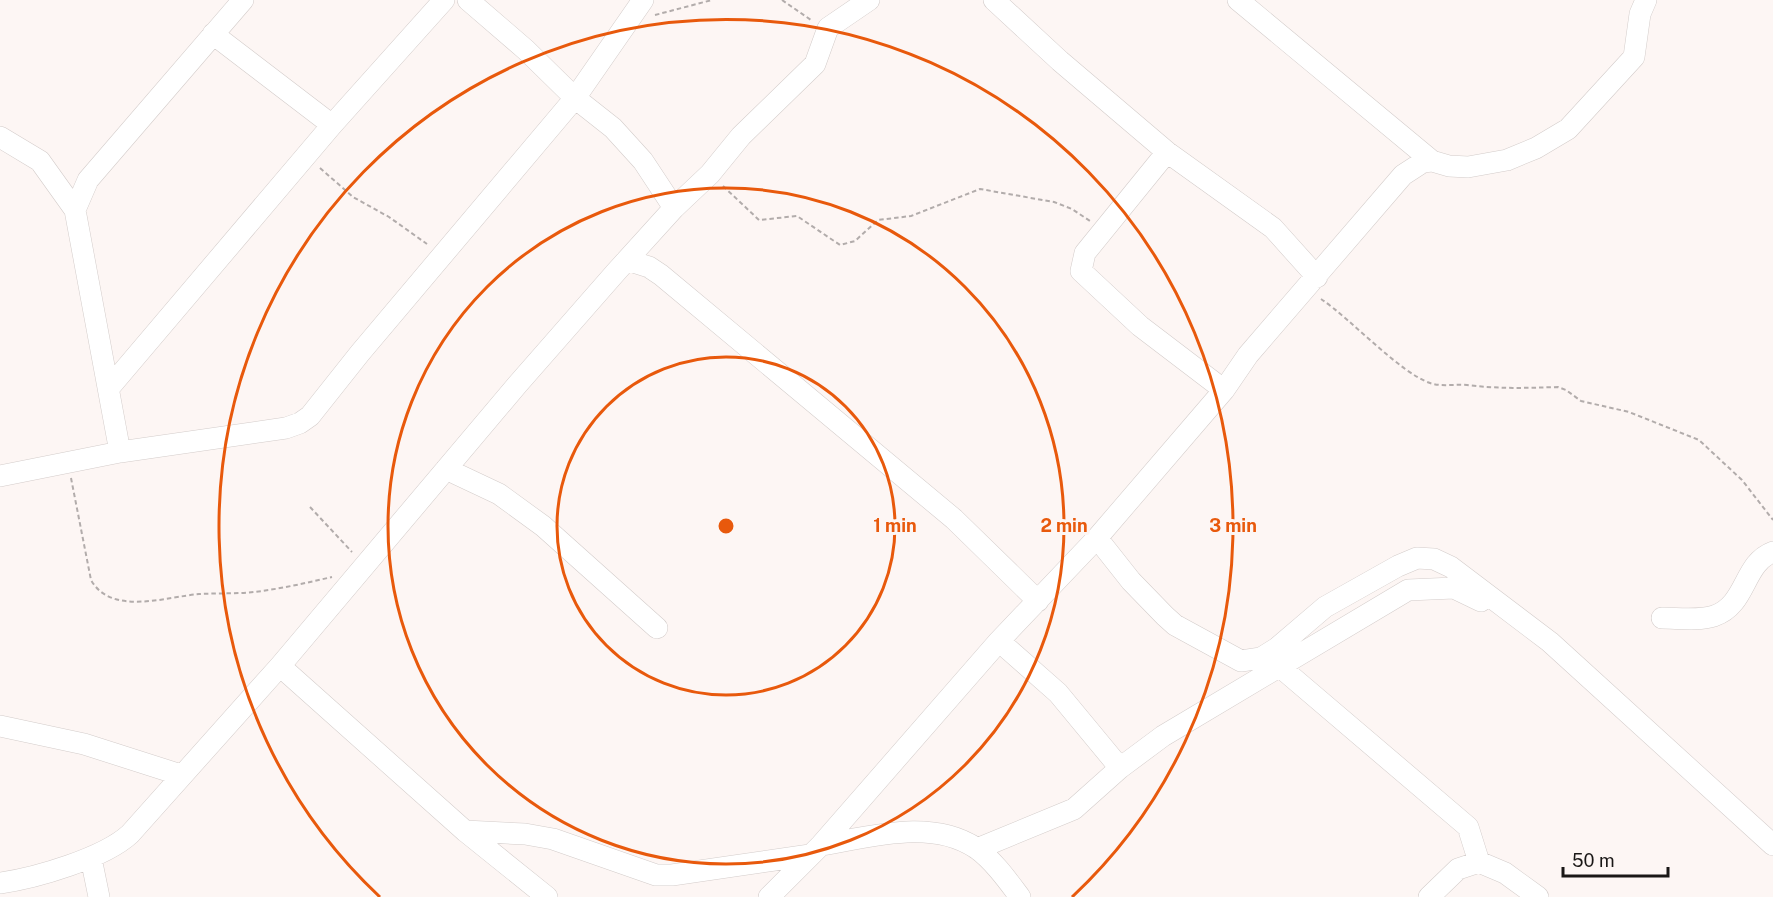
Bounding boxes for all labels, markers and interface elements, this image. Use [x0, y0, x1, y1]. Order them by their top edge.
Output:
text: 1 min [873, 515, 917, 536]
text: 2 min [1040, 515, 1088, 536]
text: 3 min [1209, 515, 1257, 536]
centre of rings [716, 516, 736, 536]
scale bar [1563, 840, 1668, 878]
text: 50 m [1572, 850, 1615, 871]

